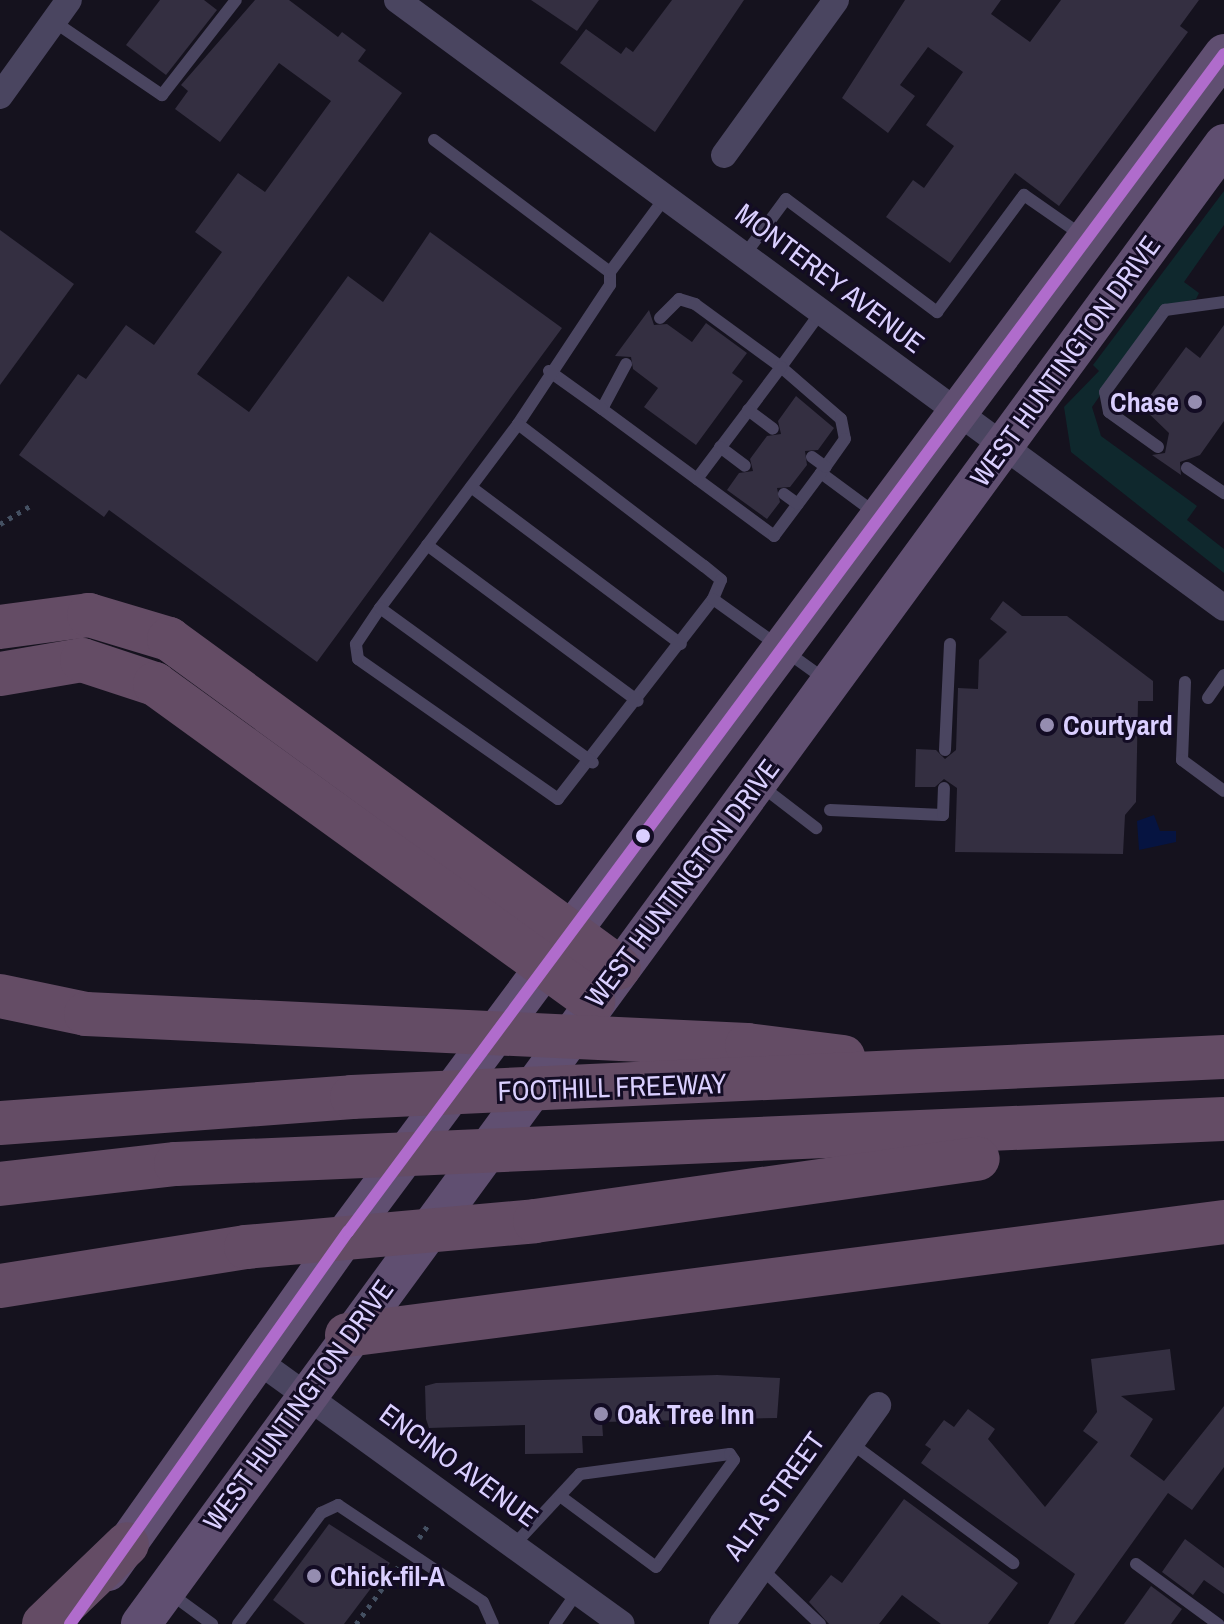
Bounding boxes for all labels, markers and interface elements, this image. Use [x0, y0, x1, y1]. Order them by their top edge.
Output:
street label: MONTEREY AVENUE [728, 196, 932, 360]
street label: WEST HUNTINGTON DRIVE [963, 229, 1167, 493]
place label: Chase [1110, 385, 1179, 419]
marker: Chase [1186, 393, 1204, 411]
place label: Courtyard [1063, 708, 1173, 742]
marker: Courtyard [1038, 716, 1056, 734]
street label: WEST HUNTINGTON DRIVE [578, 752, 786, 1014]
unlabelled marker [635, 828, 651, 844]
street label: FOOTHILL FREEWAY [497, 1066, 727, 1108]
street label: WEST HUNTINGTON DRIVE [196, 1273, 400, 1537]
street label: ENCINO AVENUE [373, 1396, 545, 1534]
place label: Oak Tree Inn [617, 1397, 755, 1431]
marker: Oak Tree Inn [592, 1405, 610, 1423]
street label: ALTA STREET [716, 1425, 832, 1567]
place label: Chick-fil-A [330, 1559, 445, 1593]
marker: Chick-fil-A [305, 1567, 323, 1585]

